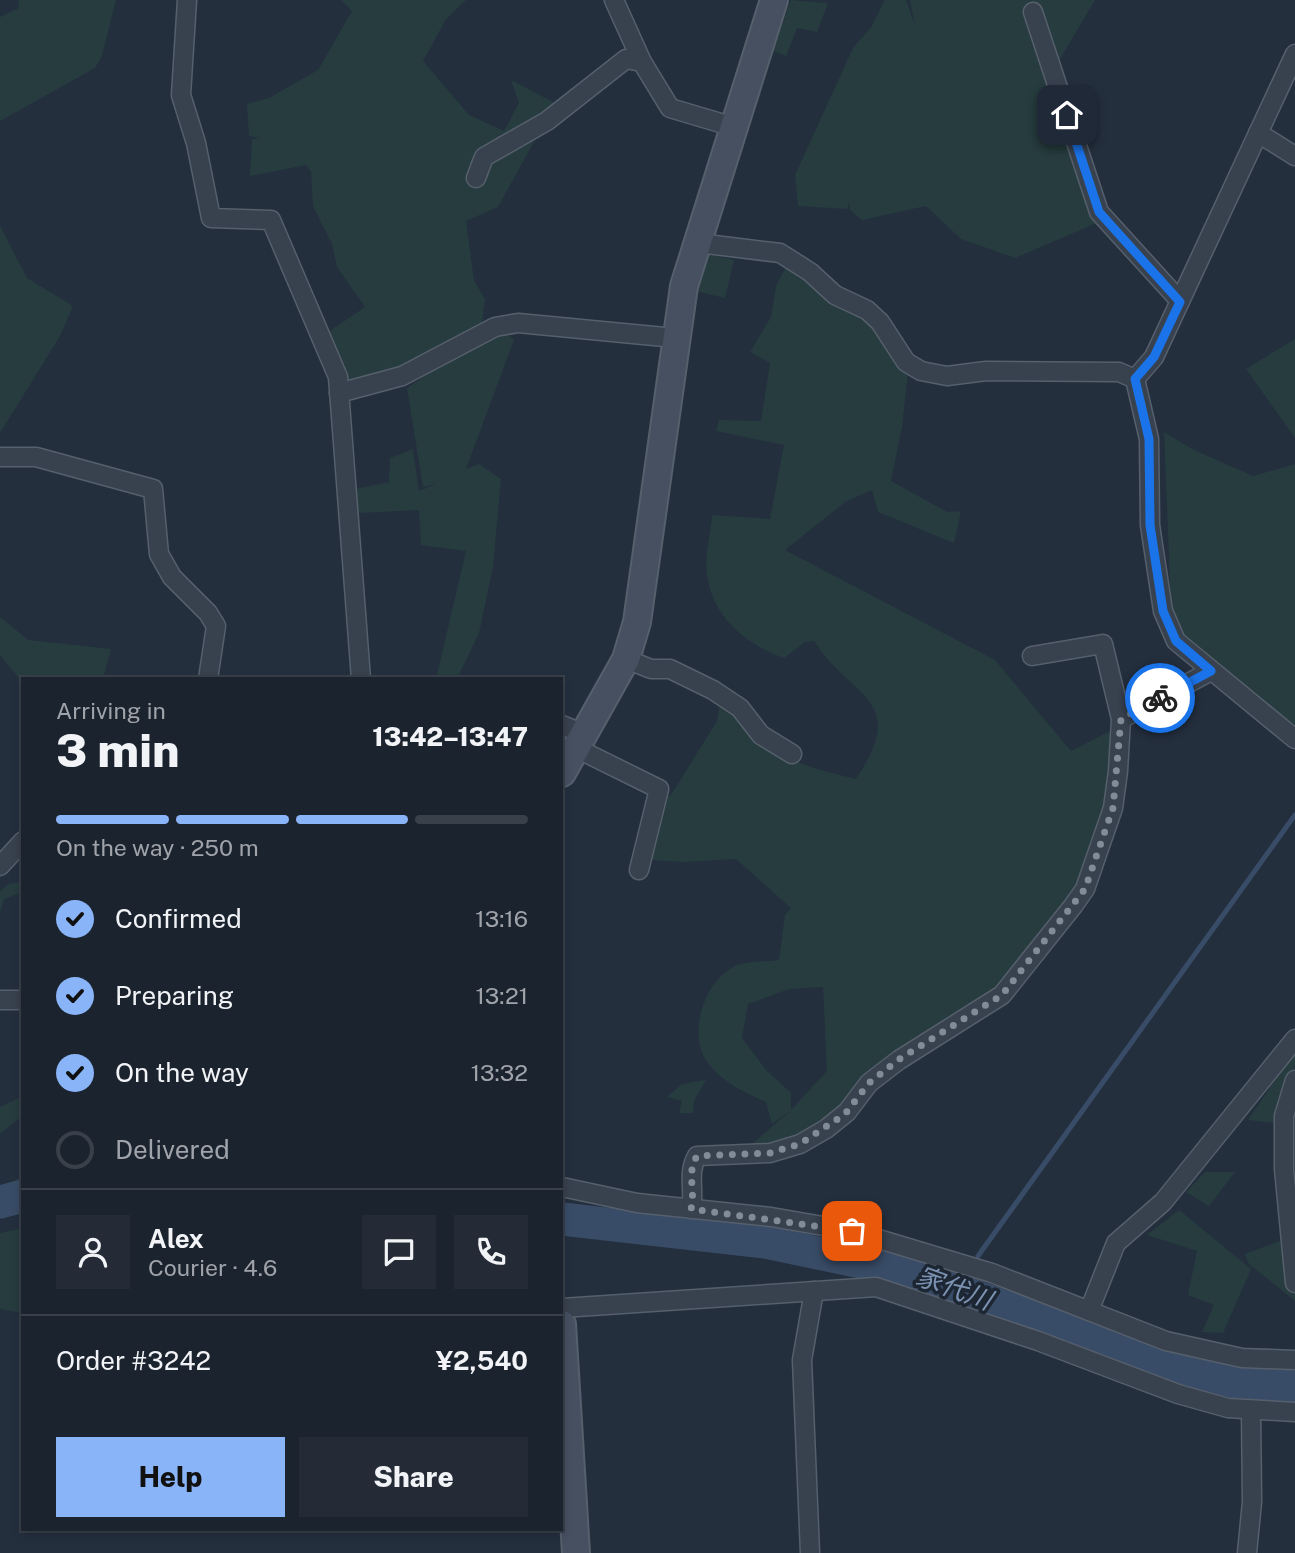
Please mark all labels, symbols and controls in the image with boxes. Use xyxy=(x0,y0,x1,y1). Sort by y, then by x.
pin xyxy=(1037,85,1097,145)
icon: home xyxy=(1048,96,1086,134)
courier xyxy=(1125,663,1195,733)
icon: bike xyxy=(1141,679,1179,717)
text: Arriving in xyxy=(56,697,166,724)
text: 13:42–13:47 xyxy=(372,721,528,752)
text: 3 min xyxy=(56,723,180,777)
text: On the way · 250 m xyxy=(56,834,259,861)
icon: check xyxy=(56,900,94,938)
text: Confirmed xyxy=(115,903,242,934)
text: 13:16 xyxy=(475,905,528,932)
icon: check xyxy=(56,977,94,1015)
text: Preparing xyxy=(115,980,234,1011)
text: 13:21 xyxy=(475,982,528,1009)
icon: check xyxy=(56,1054,94,1092)
text: On the way xyxy=(115,1057,249,1088)
text: 13:32 xyxy=(471,1059,528,1086)
text: Delivered xyxy=(115,1134,230,1165)
pin xyxy=(822,1201,882,1261)
icon: bag xyxy=(833,1212,871,1250)
button: person xyxy=(56,1215,130,1289)
button: chat xyxy=(362,1215,436,1289)
button: phone xyxy=(454,1215,528,1289)
text: Alex xyxy=(148,1223,204,1254)
text: Courier · 4.6 xyxy=(148,1254,277,1281)
water label: 家代川 xyxy=(912,1260,999,1316)
text: Order #3242 xyxy=(56,1345,211,1376)
text: ¥2,540 xyxy=(436,1345,528,1376)
button: Help xyxy=(56,1437,285,1517)
button: Share xyxy=(299,1437,528,1517)

